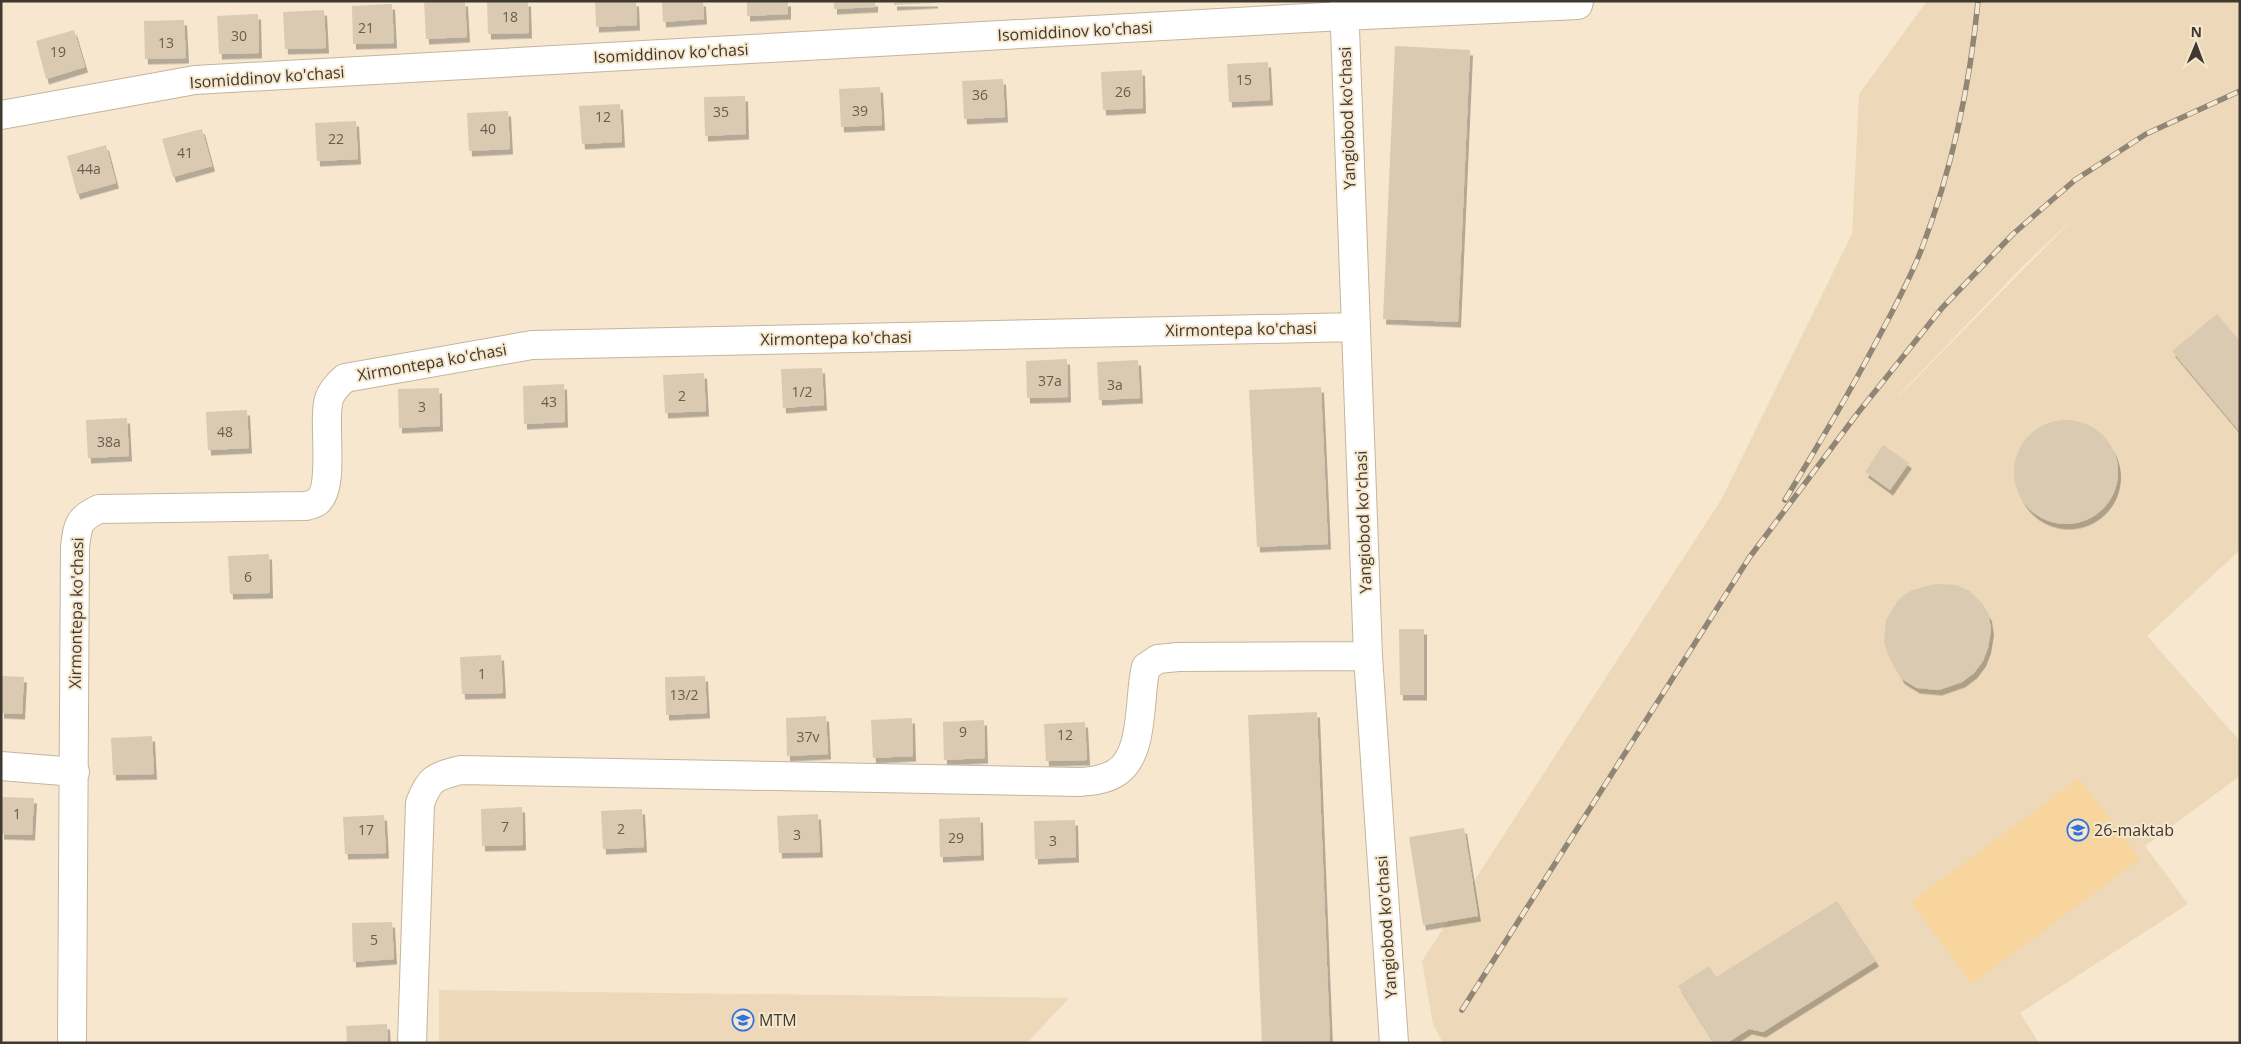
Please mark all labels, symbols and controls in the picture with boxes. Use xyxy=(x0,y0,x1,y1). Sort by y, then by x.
house number: 18 xyxy=(502,7,518,26)
street label: Isomiddinov ko'chasi xyxy=(997,16,1153,46)
house number: 21 xyxy=(358,18,374,37)
north arrow xyxy=(2171,20,2221,70)
text: N xyxy=(2190,22,2202,41)
house number: 30 xyxy=(231,26,247,45)
house number: 13 xyxy=(158,33,174,52)
street label: Isomiddinov ko'chasi xyxy=(593,38,749,68)
house number: 19 xyxy=(50,42,66,61)
street label: Yangiobod ko'chasi xyxy=(1334,46,1360,190)
street label: Isomiddinov ko'chasi xyxy=(189,61,345,93)
house number: 15 xyxy=(1236,70,1252,89)
house number: 26 xyxy=(1115,82,1131,101)
house number: 36 xyxy=(972,85,988,104)
house number: 39 xyxy=(852,101,868,120)
house number: 35 xyxy=(713,102,729,121)
house number: 12 xyxy=(595,107,611,126)
house number: 40 xyxy=(480,119,496,138)
house number: 22 xyxy=(328,129,344,148)
house number: 41 xyxy=(177,143,193,162)
house number: 44a xyxy=(77,159,101,178)
street label: Xirmontepa ko'chasi xyxy=(1165,317,1317,341)
street label: Xirmontepa ko'chasi xyxy=(760,326,912,350)
street label: Xirmontepa ko'chasi xyxy=(356,338,508,386)
house number: 37a xyxy=(1038,371,1062,390)
house number: 3a xyxy=(1107,375,1123,394)
house number: 1/2 xyxy=(791,382,813,401)
house number: 2 xyxy=(678,386,686,405)
house number: 43 xyxy=(541,392,557,411)
house number: 3 xyxy=(418,397,426,416)
house number: 48 xyxy=(217,422,233,441)
house number: 38a xyxy=(97,432,121,451)
street label: Yangiobod ko'chasi xyxy=(1350,450,1376,594)
street label: Xirmontepa ko'chasi xyxy=(64,537,88,689)
house number: 6 xyxy=(244,567,252,586)
house number: 1 xyxy=(478,664,486,683)
house number: 13/2 xyxy=(669,685,699,704)
house number: 9 xyxy=(959,722,967,741)
house number: 12 xyxy=(1057,725,1073,744)
house number: 37v xyxy=(796,727,820,746)
house number: 1 xyxy=(13,804,21,823)
house number: 7 xyxy=(501,817,509,836)
school or university icon: 26-maktab xyxy=(2066,818,2090,842)
house number: 2 xyxy=(617,819,625,838)
place label: 26-maktab xyxy=(2094,819,2174,841)
house number: 17 xyxy=(358,820,374,839)
house number: 3 xyxy=(793,825,801,844)
house number: 29 xyxy=(948,828,964,847)
house number: 3 xyxy=(1049,831,1057,850)
street label: Yangiobod ko'chasi xyxy=(1370,855,1402,999)
house number: 5 xyxy=(370,930,378,949)
school or university icon: MTM xyxy=(731,1008,755,1032)
place label: MTM xyxy=(759,1009,797,1031)

